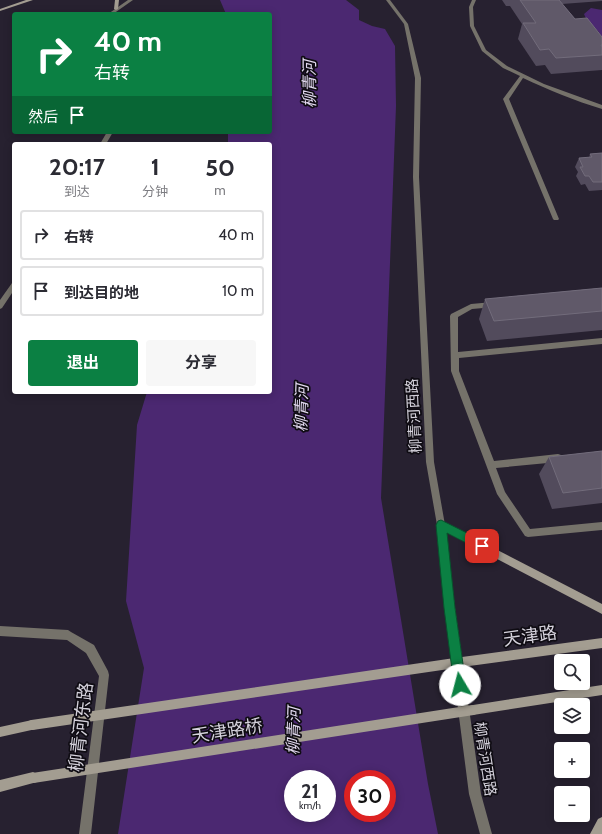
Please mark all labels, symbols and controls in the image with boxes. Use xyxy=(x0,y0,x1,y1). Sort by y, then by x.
text: 40 m xyxy=(94,24,162,58)
icon: right xyxy=(28,28,80,80)
water label: 柳青河 xyxy=(300,57,319,108)
text: 右转 xyxy=(94,62,130,84)
icon: arrive xyxy=(66,104,88,126)
text: 然后 xyxy=(28,108,58,126)
text: 20:17 xyxy=(49,152,105,181)
text: 1 xyxy=(151,152,160,181)
text: 50 xyxy=(205,153,235,182)
text: m xyxy=(214,182,226,198)
text: 到达 xyxy=(64,183,90,199)
text: 分钟 xyxy=(142,183,168,199)
icon: right xyxy=(30,224,52,246)
text: 40 m xyxy=(218,226,254,244)
text: 右转 xyxy=(64,228,94,246)
icon: arrive xyxy=(30,280,52,302)
text: 10 m xyxy=(222,282,254,300)
text: 到达目的地 xyxy=(64,284,139,302)
button: 退出 xyxy=(28,340,138,386)
button: 分享 xyxy=(146,340,256,386)
street label: 柳青河西路 xyxy=(403,378,425,454)
water label: 柳青河 xyxy=(291,381,312,432)
pin xyxy=(465,529,499,563)
icon: arrive xyxy=(471,535,493,557)
street label: 天津路 xyxy=(502,621,558,651)
map controls xyxy=(554,654,590,822)
button: search xyxy=(554,654,590,690)
position arrow xyxy=(439,664,481,706)
street label: 柳青河东路 xyxy=(65,681,97,773)
button: layers xyxy=(554,698,590,734)
water label: 柳青河 xyxy=(283,704,304,755)
street label: 天津路桥 xyxy=(190,715,264,747)
street label: 柳青河西路 xyxy=(470,721,500,797)
button: + xyxy=(554,742,590,778)
speed limit sign: 30 xyxy=(344,770,396,822)
text: 21 xyxy=(301,779,319,803)
button: − xyxy=(554,786,590,822)
text: km/h xyxy=(299,799,321,812)

